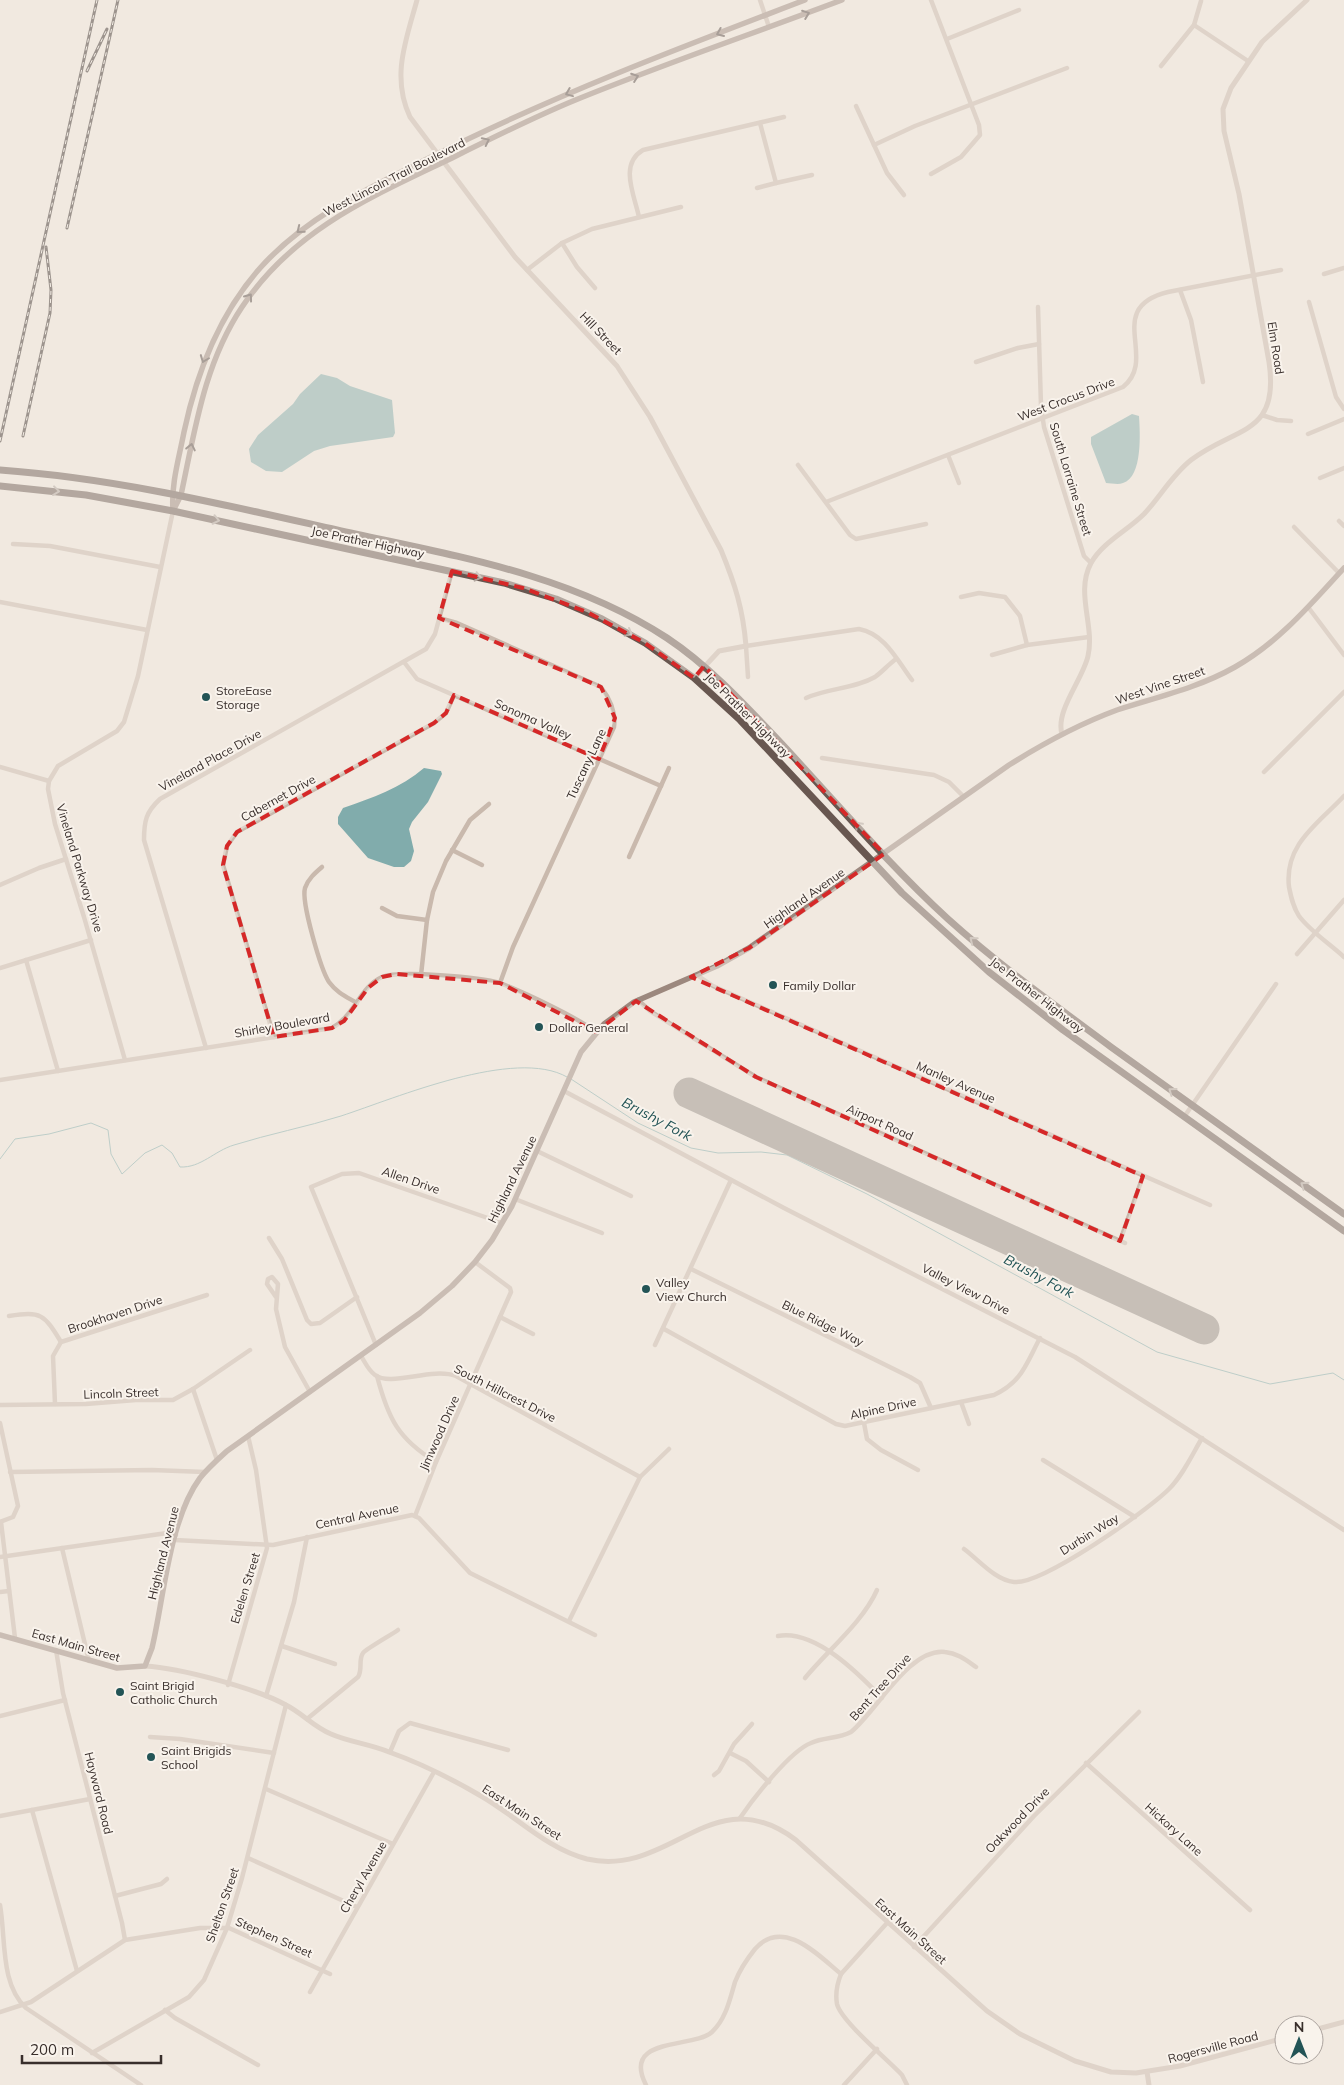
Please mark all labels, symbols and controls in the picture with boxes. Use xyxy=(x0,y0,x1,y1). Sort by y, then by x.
one-way arrow xyxy=(801,10,810,20)
one-way arrow xyxy=(716,27,725,38)
one-way arrow xyxy=(630,73,639,83)
one-way arrow xyxy=(565,86,574,97)
street label: West Lincoln Trail Boulevard xyxy=(320,135,468,219)
one-way arrow xyxy=(481,137,490,147)
one-way arrow xyxy=(297,225,306,234)
one-way arrow xyxy=(243,293,252,303)
street label: Hill Street xyxy=(577,308,625,358)
street label: Elm Road xyxy=(1264,321,1288,375)
one-way arrow xyxy=(200,354,211,363)
street label: West Crocus Drive xyxy=(1015,374,1117,424)
street label: South Lorraine Street xyxy=(1047,421,1095,537)
one-way arrow xyxy=(186,443,196,452)
one-way arrow xyxy=(53,485,61,496)
one-way arrow xyxy=(212,514,221,525)
street label: Joe Prather Highway xyxy=(310,523,426,561)
one-way arrow xyxy=(473,571,482,582)
one-way arrow xyxy=(624,627,633,637)
street label: West Vine Street xyxy=(1113,663,1207,707)
street label: Joe Prather Highway xyxy=(702,669,794,761)
place label: StoreEase Storage xyxy=(216,683,272,712)
marker: StoreEase Storage xyxy=(200,691,212,703)
street label: Sonoma Valley xyxy=(492,695,574,743)
street label: Vineland Place Drive xyxy=(156,726,264,794)
street label: Tuscany Lane xyxy=(563,726,609,802)
street label: Cabernet Drive xyxy=(238,771,318,825)
street label: Vineland Parkway Drive xyxy=(53,802,107,934)
one-way arrow xyxy=(855,822,864,831)
street label: Highland Avenue xyxy=(761,864,847,932)
one-way arrow xyxy=(970,937,979,945)
street label: Joe Prather Highway xyxy=(987,954,1087,1037)
place label: Family Dollar xyxy=(783,978,856,993)
marker: Family Dollar xyxy=(767,979,779,991)
street label: Shirley Boulevard xyxy=(233,1009,331,1041)
place label: Dollar General xyxy=(549,1020,628,1035)
marker: Dollar General xyxy=(533,1021,545,1033)
street label: Manley Avenue xyxy=(914,1058,998,1106)
one-way arrow xyxy=(1168,1088,1178,1097)
water label: Brushy Fork xyxy=(619,1093,696,1145)
street label: Airport Road xyxy=(844,1101,916,1143)
street label: Highland Avenue xyxy=(484,1133,540,1225)
street label: Allen Drive xyxy=(380,1163,442,1197)
one-way arrow xyxy=(1300,1182,1310,1191)
water label: Brushy Fork xyxy=(1001,1250,1078,1302)
street label: Valley View Drive xyxy=(919,1260,1013,1318)
place label: Valley View Church xyxy=(656,1275,727,1304)
marker: Valley View Church xyxy=(640,1283,652,1295)
street label: Brookhaven Drive xyxy=(66,1292,164,1336)
street label: Blue Ridge Way xyxy=(780,1297,867,1350)
street label: South Hillcrest Drive xyxy=(452,1361,558,1425)
street label: Lincoln Street xyxy=(83,1384,159,1402)
street label: Jimwood Drive xyxy=(416,1393,462,1473)
street label: Alpine Drive xyxy=(848,1394,918,1422)
street label: Central Avenue xyxy=(314,1500,400,1532)
street label: Highland Avenue xyxy=(144,1505,182,1601)
street label: Durbin Way xyxy=(1057,1510,1122,1558)
street label: Edelen Street xyxy=(227,1551,263,1625)
street label: East Main Street xyxy=(30,1625,122,1665)
street label: Bent Tree Drive xyxy=(846,1650,914,1724)
place label: Saint Brigid Catholic Church xyxy=(130,1678,218,1707)
marker: Saint Brigid Catholic Church xyxy=(114,1686,126,1698)
place label: Saint Brigids School xyxy=(161,1743,232,1772)
street label: Hayward Road xyxy=(82,1750,116,1836)
marker: Saint Brigids School xyxy=(145,1751,157,1763)
street label: East Main Street xyxy=(480,1781,564,1843)
street label: Oakwood Drive xyxy=(982,1784,1052,1856)
street label: Hickory Lane xyxy=(1142,1799,1206,1859)
street label: Cheryl Avenue xyxy=(336,1838,390,1916)
street label: Shelton Street xyxy=(202,1866,242,1944)
street label: East Main Street xyxy=(872,1895,950,1967)
street label: Stephen Street xyxy=(233,1913,315,1961)
north arrow xyxy=(1274,2015,1324,2065)
text: N xyxy=(1294,2018,1304,2036)
street label: Rogersville Road xyxy=(1166,2028,1260,2066)
scale bar xyxy=(22,2032,161,2064)
text: 200 m xyxy=(30,2040,74,2059)

